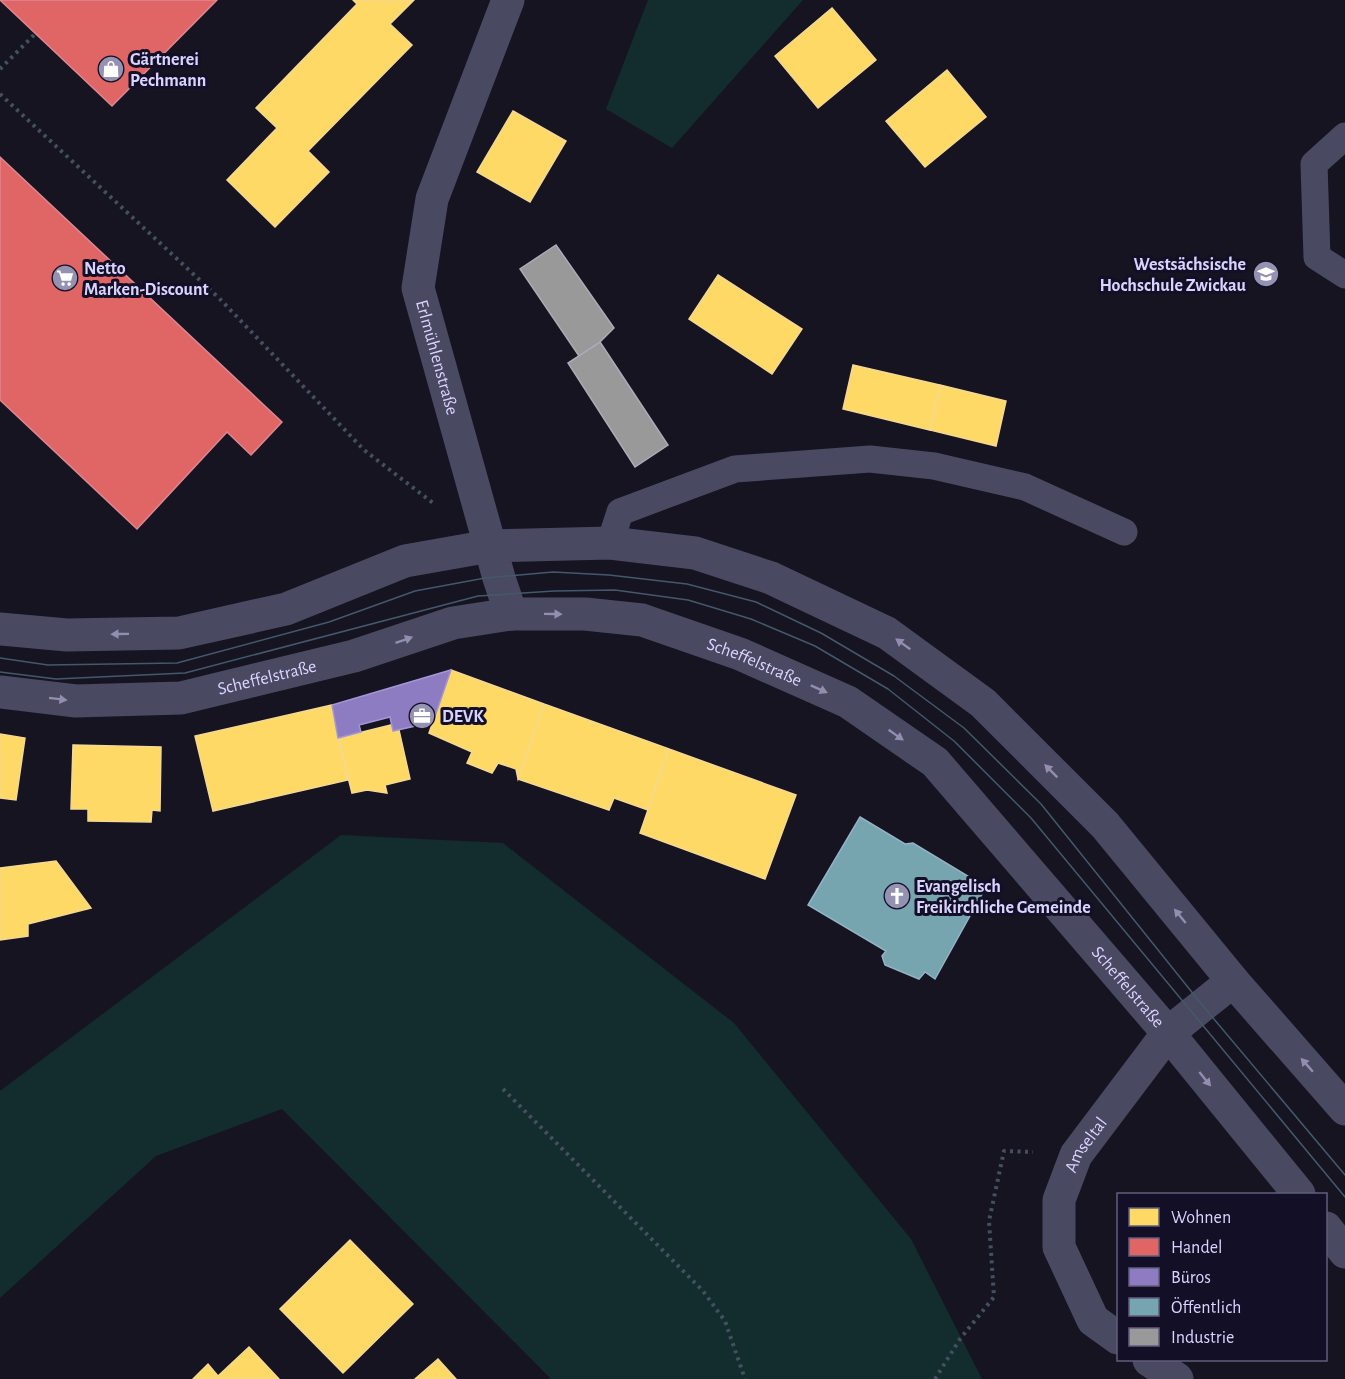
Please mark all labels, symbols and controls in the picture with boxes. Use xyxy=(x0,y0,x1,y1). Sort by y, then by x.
place label: Gärtnerei Pechmann xyxy=(130,51,206,90)
shop icon: Gärtnerei Pechmann xyxy=(96,54,126,84)
place label: Westsächsische Hochschule Zwickau xyxy=(1099,256,1247,295)
school or university icon: Westsächsische Hochschule Zwickau xyxy=(1251,259,1281,289)
place label: Netto Marken-Discount xyxy=(84,260,209,299)
supermarket icon: Netto Marken-Discount xyxy=(50,263,80,293)
street label: Erlmühlenstraße xyxy=(412,298,461,417)
one-way arrow xyxy=(543,609,562,619)
one-way arrow xyxy=(111,629,130,639)
one-way arrow xyxy=(395,635,413,644)
street label: Scheffelstraße xyxy=(705,635,804,690)
one-way arrow xyxy=(896,639,911,651)
street label: Scheffelstraße xyxy=(216,657,318,699)
one-way arrow xyxy=(810,684,828,694)
one-way arrow xyxy=(49,694,68,704)
office icon: DEVK xyxy=(407,701,437,731)
place label: DEVK xyxy=(442,708,484,726)
one-way arrow xyxy=(888,729,904,741)
one-way arrow xyxy=(1044,764,1058,778)
place label: Evangelisch Freikirchliche Gemeinde xyxy=(916,878,1091,917)
church icon: Evangelisch Freikirchliche Gemeinde xyxy=(882,881,912,911)
one-way arrow xyxy=(1174,909,1187,924)
street label: Scheffelstraße xyxy=(1088,943,1167,1032)
one-way arrow xyxy=(1301,1058,1314,1073)
one-way arrow xyxy=(1199,1071,1212,1087)
street label: Amseltal xyxy=(1062,1114,1111,1175)
legend xyxy=(1117,1193,1327,1361)
text: Wohnen xyxy=(1171,1209,1231,1227)
text: Handel xyxy=(1171,1239,1222,1257)
text: Büros xyxy=(1171,1269,1211,1287)
text: Öffentlich xyxy=(1171,1297,1241,1317)
text: Industrie xyxy=(1171,1329,1234,1347)

